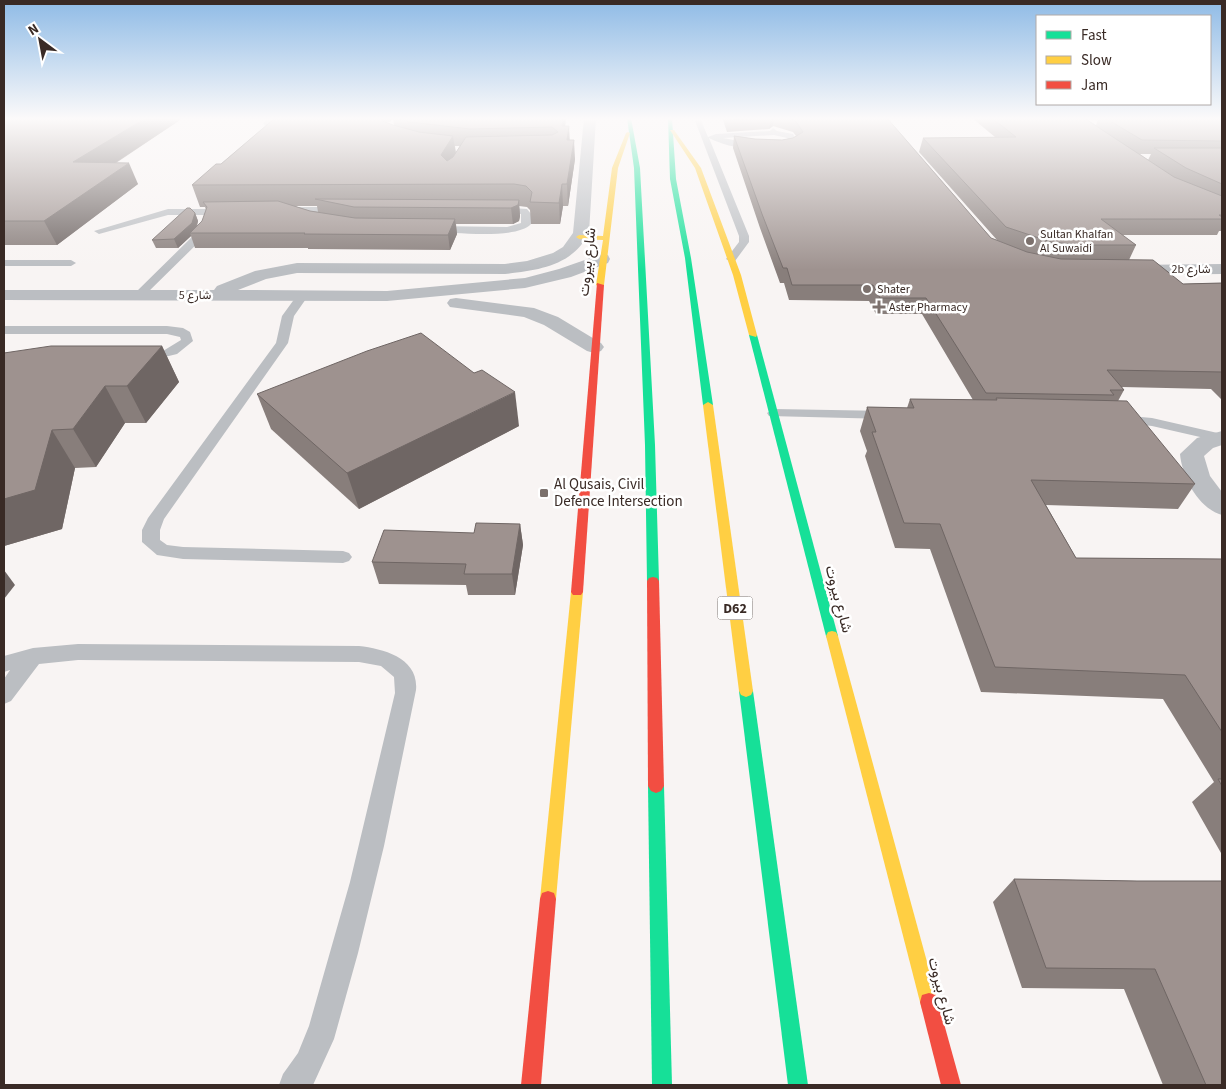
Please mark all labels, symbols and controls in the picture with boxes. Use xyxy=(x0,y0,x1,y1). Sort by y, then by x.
north arrow xyxy=(15,15,65,65)
legend xyxy=(1036,15,1211,105)
text: N xyxy=(24,19,43,41)
text: Fast xyxy=(1081,25,1107,46)
text: Slow xyxy=(1081,50,1112,71)
text: Jam xyxy=(1081,75,1108,96)
place label: Sultan Khalfan Al Suwaidi xyxy=(1040,226,1113,257)
street label: شارع بيروت xyxy=(573,227,602,297)
marker: Sultan Khalfan Al Suwaidi xyxy=(1024,235,1036,247)
street label: 2b شارع xyxy=(1171,261,1211,278)
place label: Shater xyxy=(877,281,911,298)
marker: Shater xyxy=(861,283,873,295)
street label: شارع 5 xyxy=(179,287,211,304)
place label: Aster Pharmacy xyxy=(889,299,968,316)
marker: Aster Pharmacy xyxy=(873,301,885,313)
place label: Al Qusais, Civil Defence Intersection xyxy=(554,474,683,512)
marker: Al Qusais, Civil Defence Intersection xyxy=(538,487,550,499)
street label: شارع بيروت xyxy=(819,563,858,635)
road number: D62 xyxy=(718,596,752,620)
street label: شارع بيروت xyxy=(922,955,961,1027)

